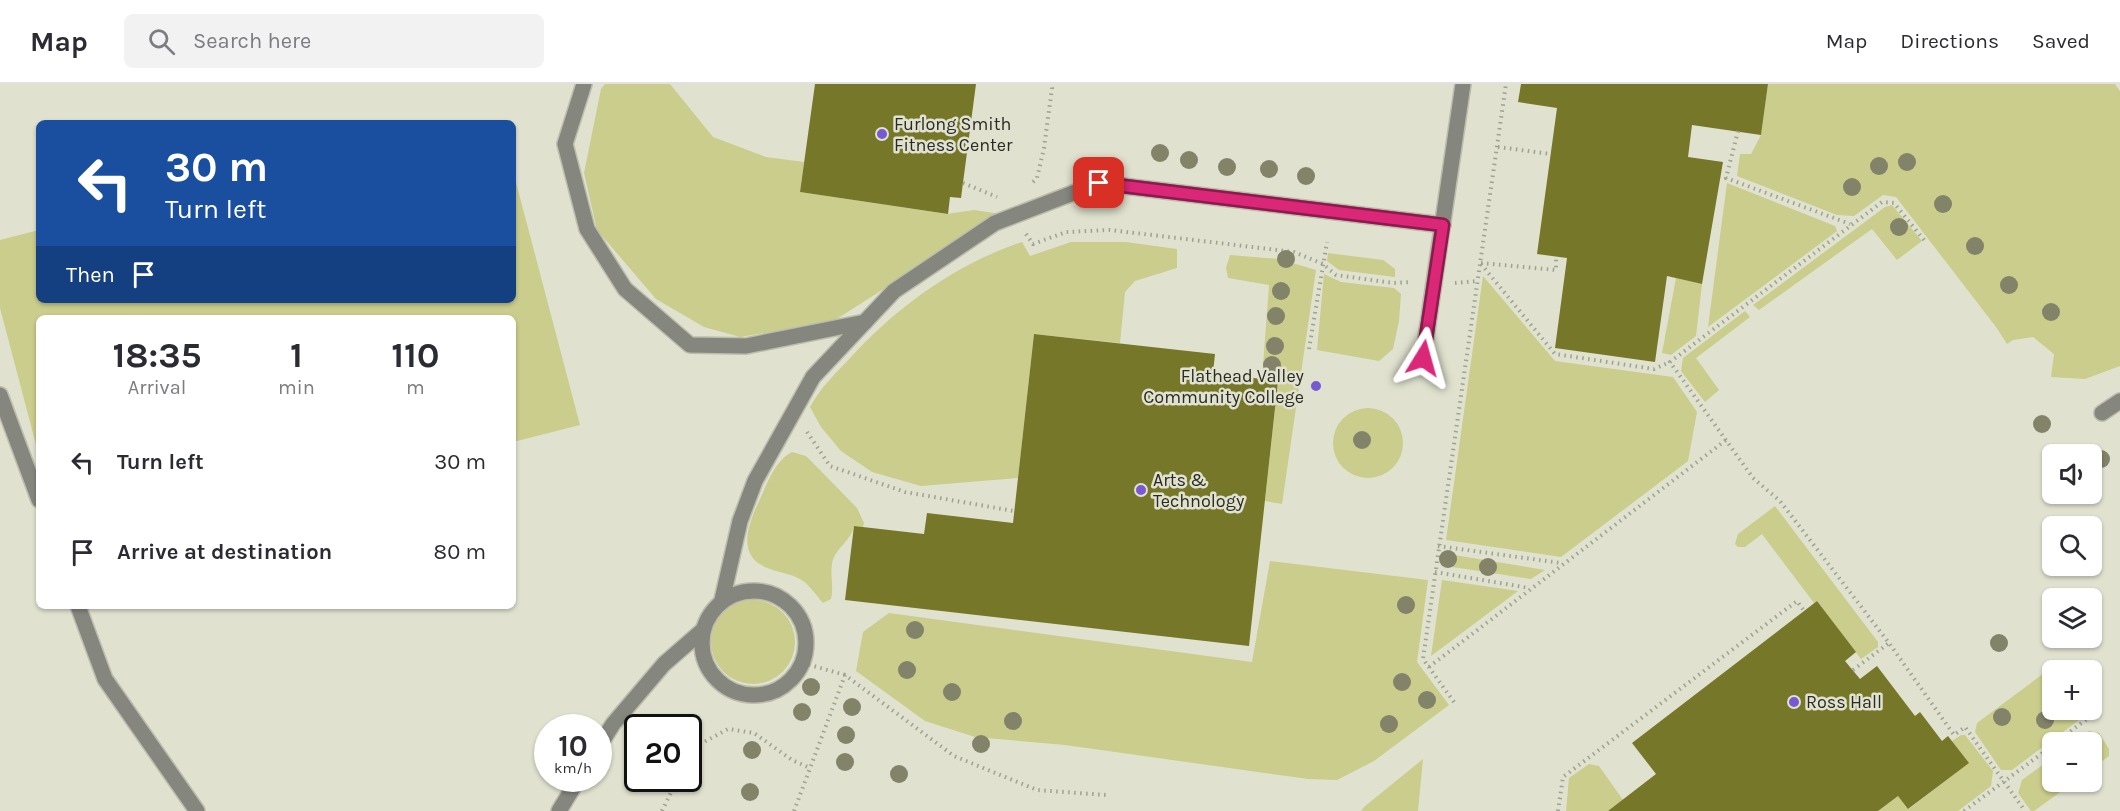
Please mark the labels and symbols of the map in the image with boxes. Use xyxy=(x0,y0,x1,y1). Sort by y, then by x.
place label: Furlong Smith Fitness Center xyxy=(894,113,1013,156)
marker: Furlong Smith Fitness Center xyxy=(875,127,889,141)
pin xyxy=(1073,157,1124,208)
position arrow xyxy=(1391,326,1455,390)
place label: Flathead Valley Community College xyxy=(1143,365,1305,408)
marker: Flathead Valley Community College xyxy=(1309,379,1323,393)
place label: Arts & Technology xyxy=(1153,469,1245,512)
marker: Arts & Technology xyxy=(1134,483,1148,497)
place label: Ross Hall xyxy=(1806,691,1882,713)
marker: Ross Hall xyxy=(1787,695,1801,709)
speed limit sign: 20 xyxy=(624,714,702,792)

